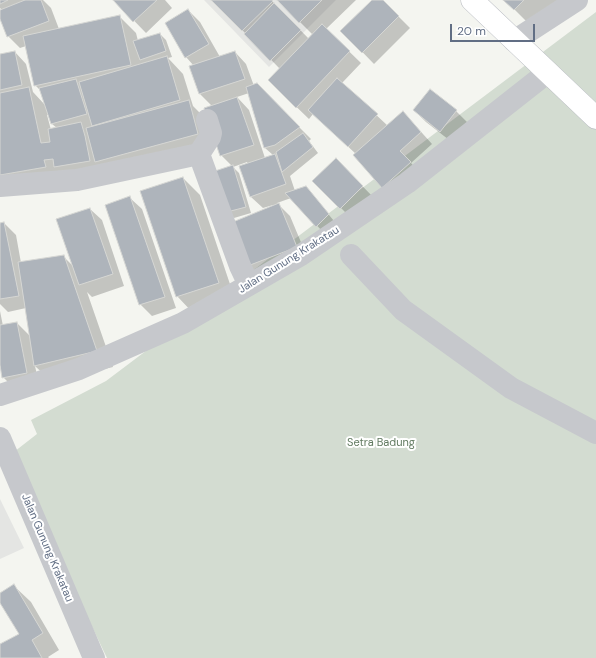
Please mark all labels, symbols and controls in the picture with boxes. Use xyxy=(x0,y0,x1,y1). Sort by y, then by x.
scale bar xyxy=(452,16,537,42)
text: 20 m xyxy=(457,23,486,39)
street label: Jalan Gunung Krakatau xyxy=(236,224,342,296)
park label: Setra Badung xyxy=(347,436,415,450)
street label: Jalan Gunung Krakatau xyxy=(18,492,76,604)

